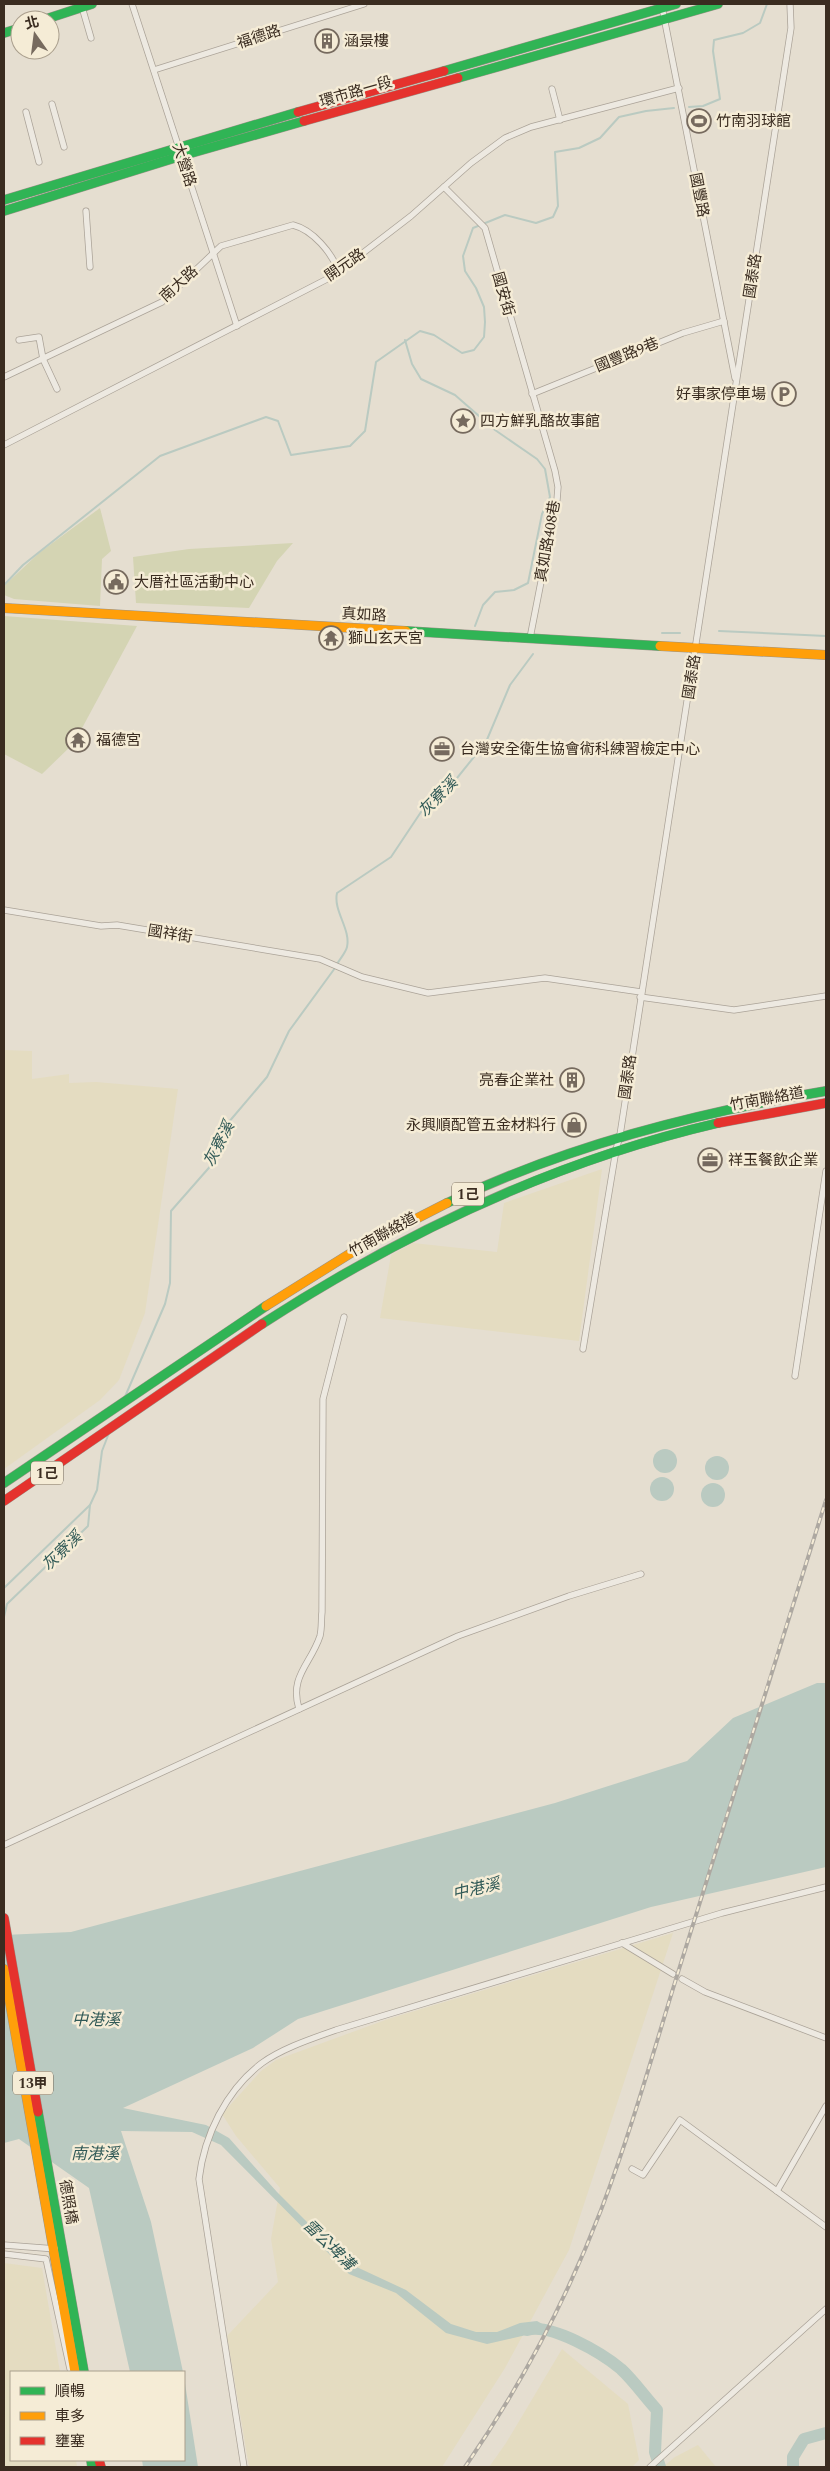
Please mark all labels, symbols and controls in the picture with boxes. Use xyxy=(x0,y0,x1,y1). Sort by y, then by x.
north arrow xyxy=(10,10,60,60)
text: 北 xyxy=(23,11,41,35)
street label: 福德路 xyxy=(234,19,284,55)
building icon: 涵景樓 xyxy=(314,28,340,54)
place label: 涵景樓 xyxy=(344,30,389,53)
street label: 環市路一段 xyxy=(317,71,395,113)
sports icon: 竹南羽球館 xyxy=(686,108,712,134)
place label: 竹南羽球館 xyxy=(716,110,791,133)
street label: 大營路 xyxy=(166,140,202,190)
street label: 國豐路 xyxy=(683,171,715,219)
street label: 開元路 xyxy=(320,243,370,287)
street label: 國泰路 xyxy=(738,252,768,300)
street label: 南大路 xyxy=(155,260,203,308)
street label: 國安街 xyxy=(486,269,520,319)
street label: 國豐路9巷 xyxy=(591,332,663,378)
parking icon: 好事家停車場 xyxy=(771,381,797,407)
place label: 好事家停車場 xyxy=(676,383,766,406)
place icon: 四方鮮乳酪故事館 xyxy=(450,408,476,434)
place label: 四方鮮乳酪故事館 xyxy=(480,410,600,433)
street label: 真如路408巷 xyxy=(530,498,566,584)
public building icon: 大厝社區活動中心 xyxy=(103,569,129,595)
place label: 大厝社區活動中心 xyxy=(134,571,254,594)
street label: 真如路 xyxy=(341,602,387,628)
temple icon: 獅山玄天宮 xyxy=(318,625,344,651)
place label: 獅山玄天宮 xyxy=(348,627,423,650)
street label: 國泰路 xyxy=(677,653,707,701)
temple icon: 福德宮 xyxy=(65,727,91,753)
place label: 福德宮 xyxy=(96,729,141,752)
office icon: 台灣安全衛生協會術科練習檢定中心 xyxy=(429,736,455,762)
place label: 台灣安全衛生協會術科練習檢定中心 xyxy=(460,738,700,761)
water label: 灰寮溪 xyxy=(413,770,465,823)
street label: 國祥街 xyxy=(146,919,194,949)
street label: 國泰路 xyxy=(613,1053,643,1101)
building icon: 亮春企業社 xyxy=(559,1067,585,1093)
place label: 亮春企業社 xyxy=(479,1069,554,1092)
street label: 竹南聯絡道 xyxy=(728,1081,806,1117)
shop icon: 永興順配管五金材料行 xyxy=(561,1112,587,1138)
place label: 永興順配管五金材料行 xyxy=(406,1114,556,1137)
water label: 灰寮溪 xyxy=(197,1115,241,1171)
office icon: 祥玉餐飲企業 xyxy=(697,1147,723,1173)
place label: 祥玉餐飲企業 xyxy=(728,1149,818,1172)
road number: 1己 xyxy=(452,1182,484,1206)
street label: 竹南聯絡道 xyxy=(345,1207,421,1263)
road number: 1己 xyxy=(31,1462,63,1485)
water label: 灰寮溪 xyxy=(36,1524,89,1576)
water label: 中港溪 xyxy=(450,1871,504,1906)
water label: 中港溪 xyxy=(72,2008,122,2032)
road number: 13甲 xyxy=(13,2072,53,2094)
water label: 南港溪 xyxy=(71,2142,121,2166)
street label: 德照橋 xyxy=(53,2178,83,2226)
water label: 雷公埤溝 xyxy=(298,2214,362,2277)
legend xyxy=(10,2371,185,2461)
text: 順暢 xyxy=(55,2380,85,2403)
text: 車多 xyxy=(55,2405,85,2428)
text: 壅塞 xyxy=(55,2430,85,2453)

